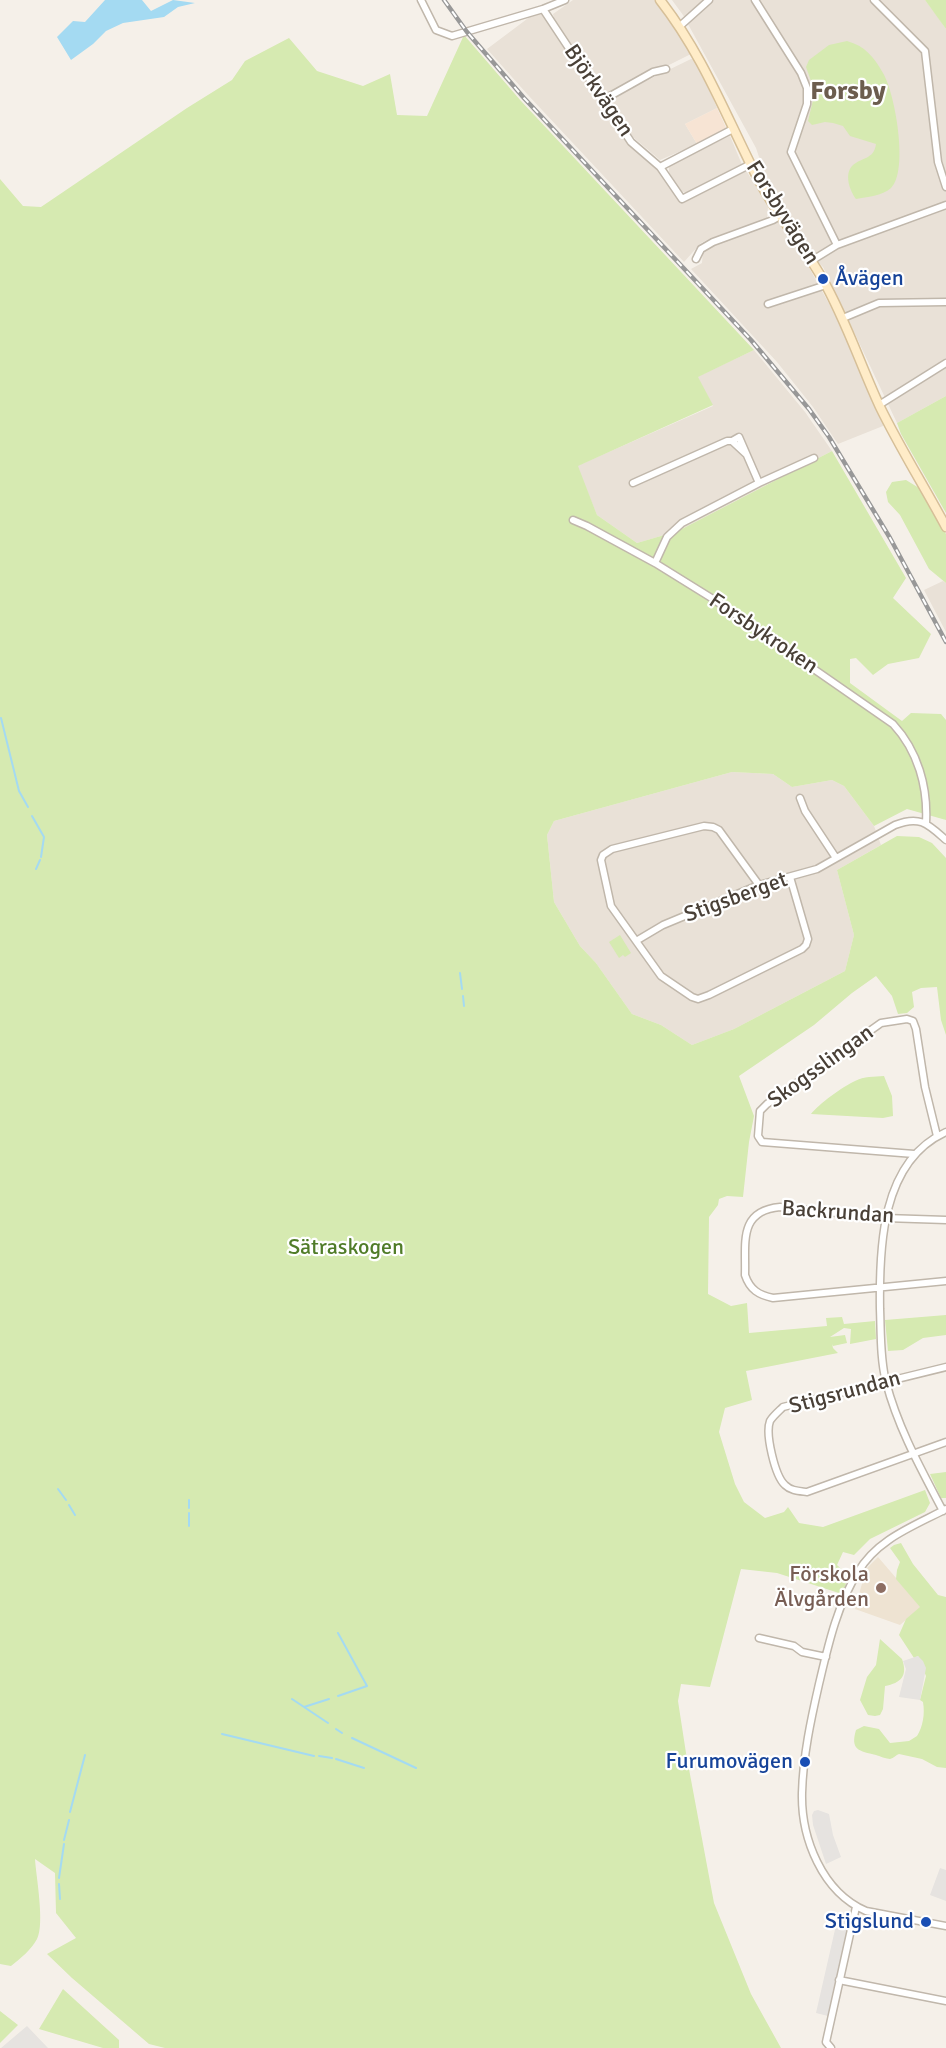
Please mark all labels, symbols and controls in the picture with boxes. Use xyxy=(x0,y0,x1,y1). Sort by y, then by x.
street label: Björkvägen xyxy=(558,40,638,142)
district label: Forsby xyxy=(810,76,886,108)
street label: Forsbyvägen xyxy=(740,156,824,270)
place label: Åvägen xyxy=(835,266,904,292)
marker: Åvägen xyxy=(816,272,830,286)
street label: Forsbykroken xyxy=(704,588,822,680)
street label: Stigsberget xyxy=(681,867,791,929)
street label: Skogsslingan xyxy=(763,1020,879,1114)
street label: Backrundan xyxy=(781,1196,895,1230)
park label: Sätraskogen xyxy=(288,1235,404,1261)
street label: Stigsrundan xyxy=(786,1365,904,1421)
place label: Förskola Älvgården xyxy=(774,1562,869,1614)
marker: Förskola Älvgården xyxy=(874,1581,888,1595)
place label: Furumovägen xyxy=(666,1749,793,1775)
marker: Furumovägen xyxy=(798,1755,812,1769)
place label: Stigslund xyxy=(825,1909,914,1935)
marker: Stigslund xyxy=(919,1915,933,1929)

